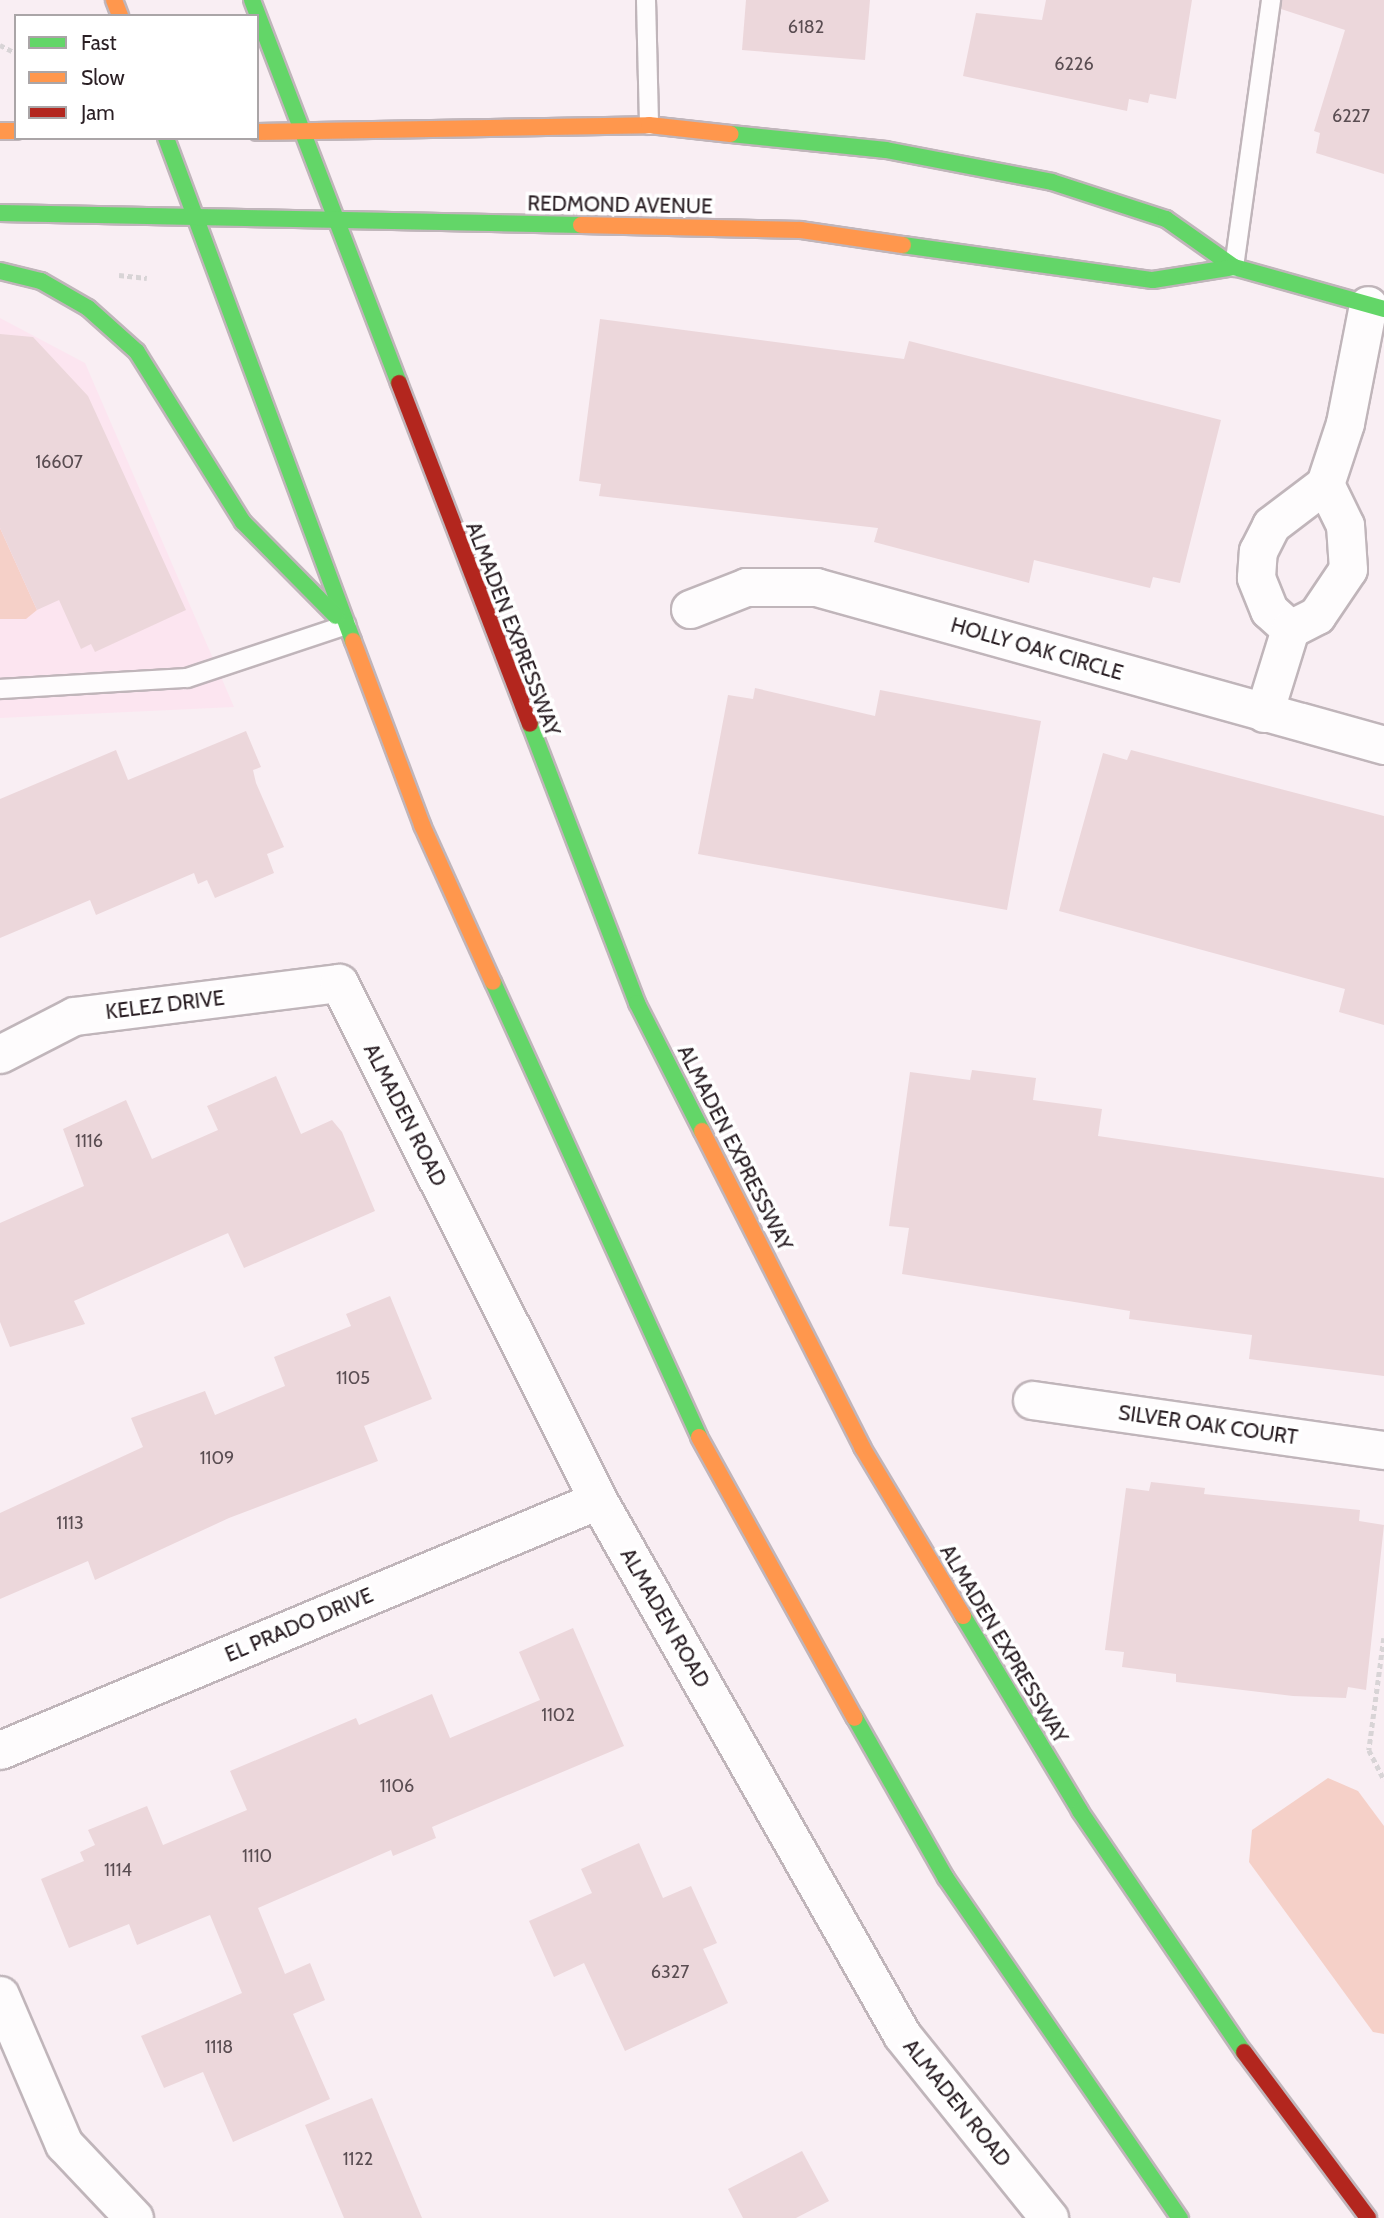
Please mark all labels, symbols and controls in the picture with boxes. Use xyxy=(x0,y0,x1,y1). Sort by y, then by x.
legend xyxy=(14,14,259,140)
house number: 6182 xyxy=(788,16,824,38)
text: Fast xyxy=(81,30,117,55)
house number: 6226 xyxy=(1054,53,1094,75)
text: Slow xyxy=(81,65,125,90)
text: Jam xyxy=(81,100,115,125)
house number: 6227 xyxy=(1332,105,1370,127)
street label: REDMOND AVENUE xyxy=(527,191,713,219)
house number: 16607 xyxy=(35,451,83,473)
street label: ALMADEN EXPRESSWAY xyxy=(460,518,566,740)
street label: HOLLY OAK CIRCLE xyxy=(948,612,1126,686)
street label: KELEZ DRIVE xyxy=(104,985,226,1025)
street label: ALMADEN ROAD xyxy=(358,1039,452,1191)
street label: ALMADEN EXPRESSWAY xyxy=(672,1041,798,1255)
house number: 1116 xyxy=(75,1130,103,1152)
house number: 1105 xyxy=(336,1367,370,1389)
street label: SILVER OAK COURT xyxy=(1117,1400,1299,1450)
house number: 1109 xyxy=(200,1447,234,1469)
house number: 1113 xyxy=(56,1512,84,1534)
street label: ALMADEN EXPRESSWAY xyxy=(935,1540,1073,1748)
street label: ALMADEN ROAD xyxy=(615,1544,715,1692)
street label: EL PRADO DRIVE xyxy=(221,1582,377,1668)
house number: 1102 xyxy=(541,1704,575,1726)
house number: 1106 xyxy=(380,1775,414,1797)
house number: 1110 xyxy=(242,1845,272,1867)
house number: 1114 xyxy=(104,1859,132,1881)
house number: 6327 xyxy=(651,1961,689,1983)
street label: ALMADEN ROAD xyxy=(898,2034,1016,2172)
house number: 1118 xyxy=(205,2036,233,2058)
house number: 1122 xyxy=(343,2148,373,2170)

